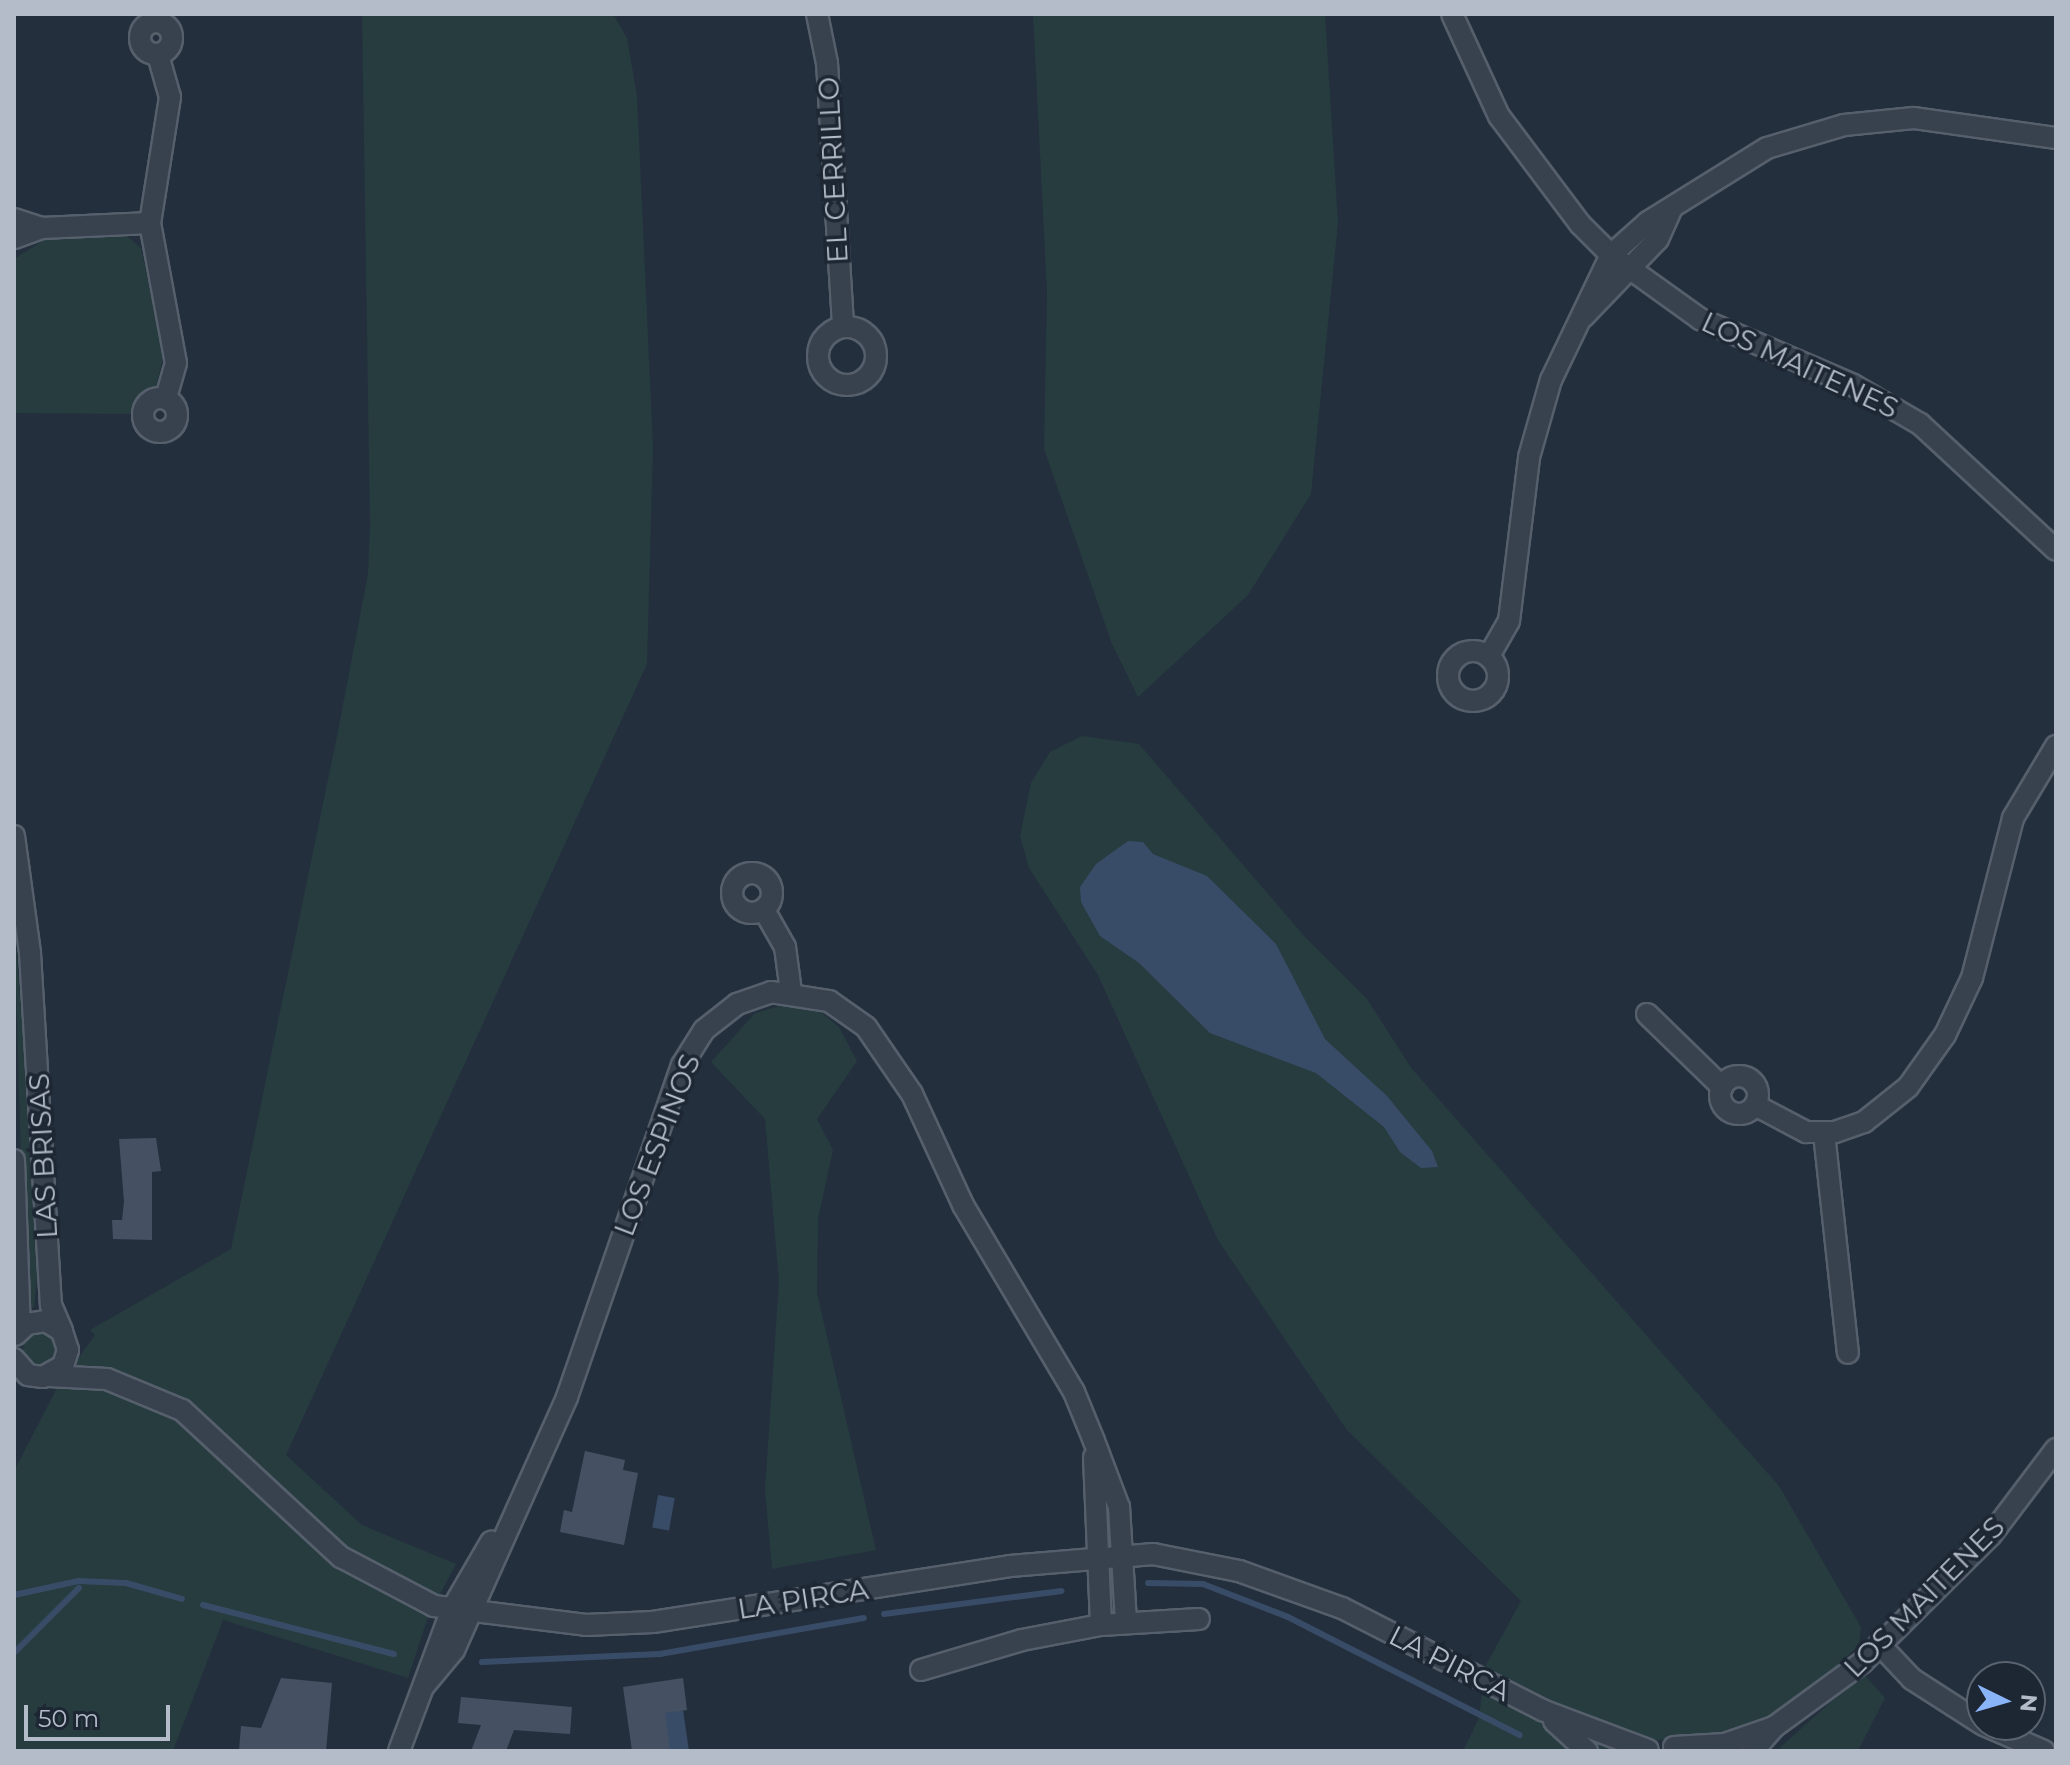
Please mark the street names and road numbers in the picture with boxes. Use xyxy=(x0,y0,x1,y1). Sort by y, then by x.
street label: EL CERRILLO xyxy=(811,76,855,264)
street label: LOS MAITENES xyxy=(1696,305,1904,425)
street label: LOS ESPINOS xyxy=(607,1049,707,1241)
street label: LAS BRISAS xyxy=(22,1073,64,1239)
street label: LOS MAITENES xyxy=(1837,1510,2011,1684)
street label: LA PIRCA xyxy=(735,1572,871,1626)
street label: LA PIRCA xyxy=(1384,1618,1516,1708)

